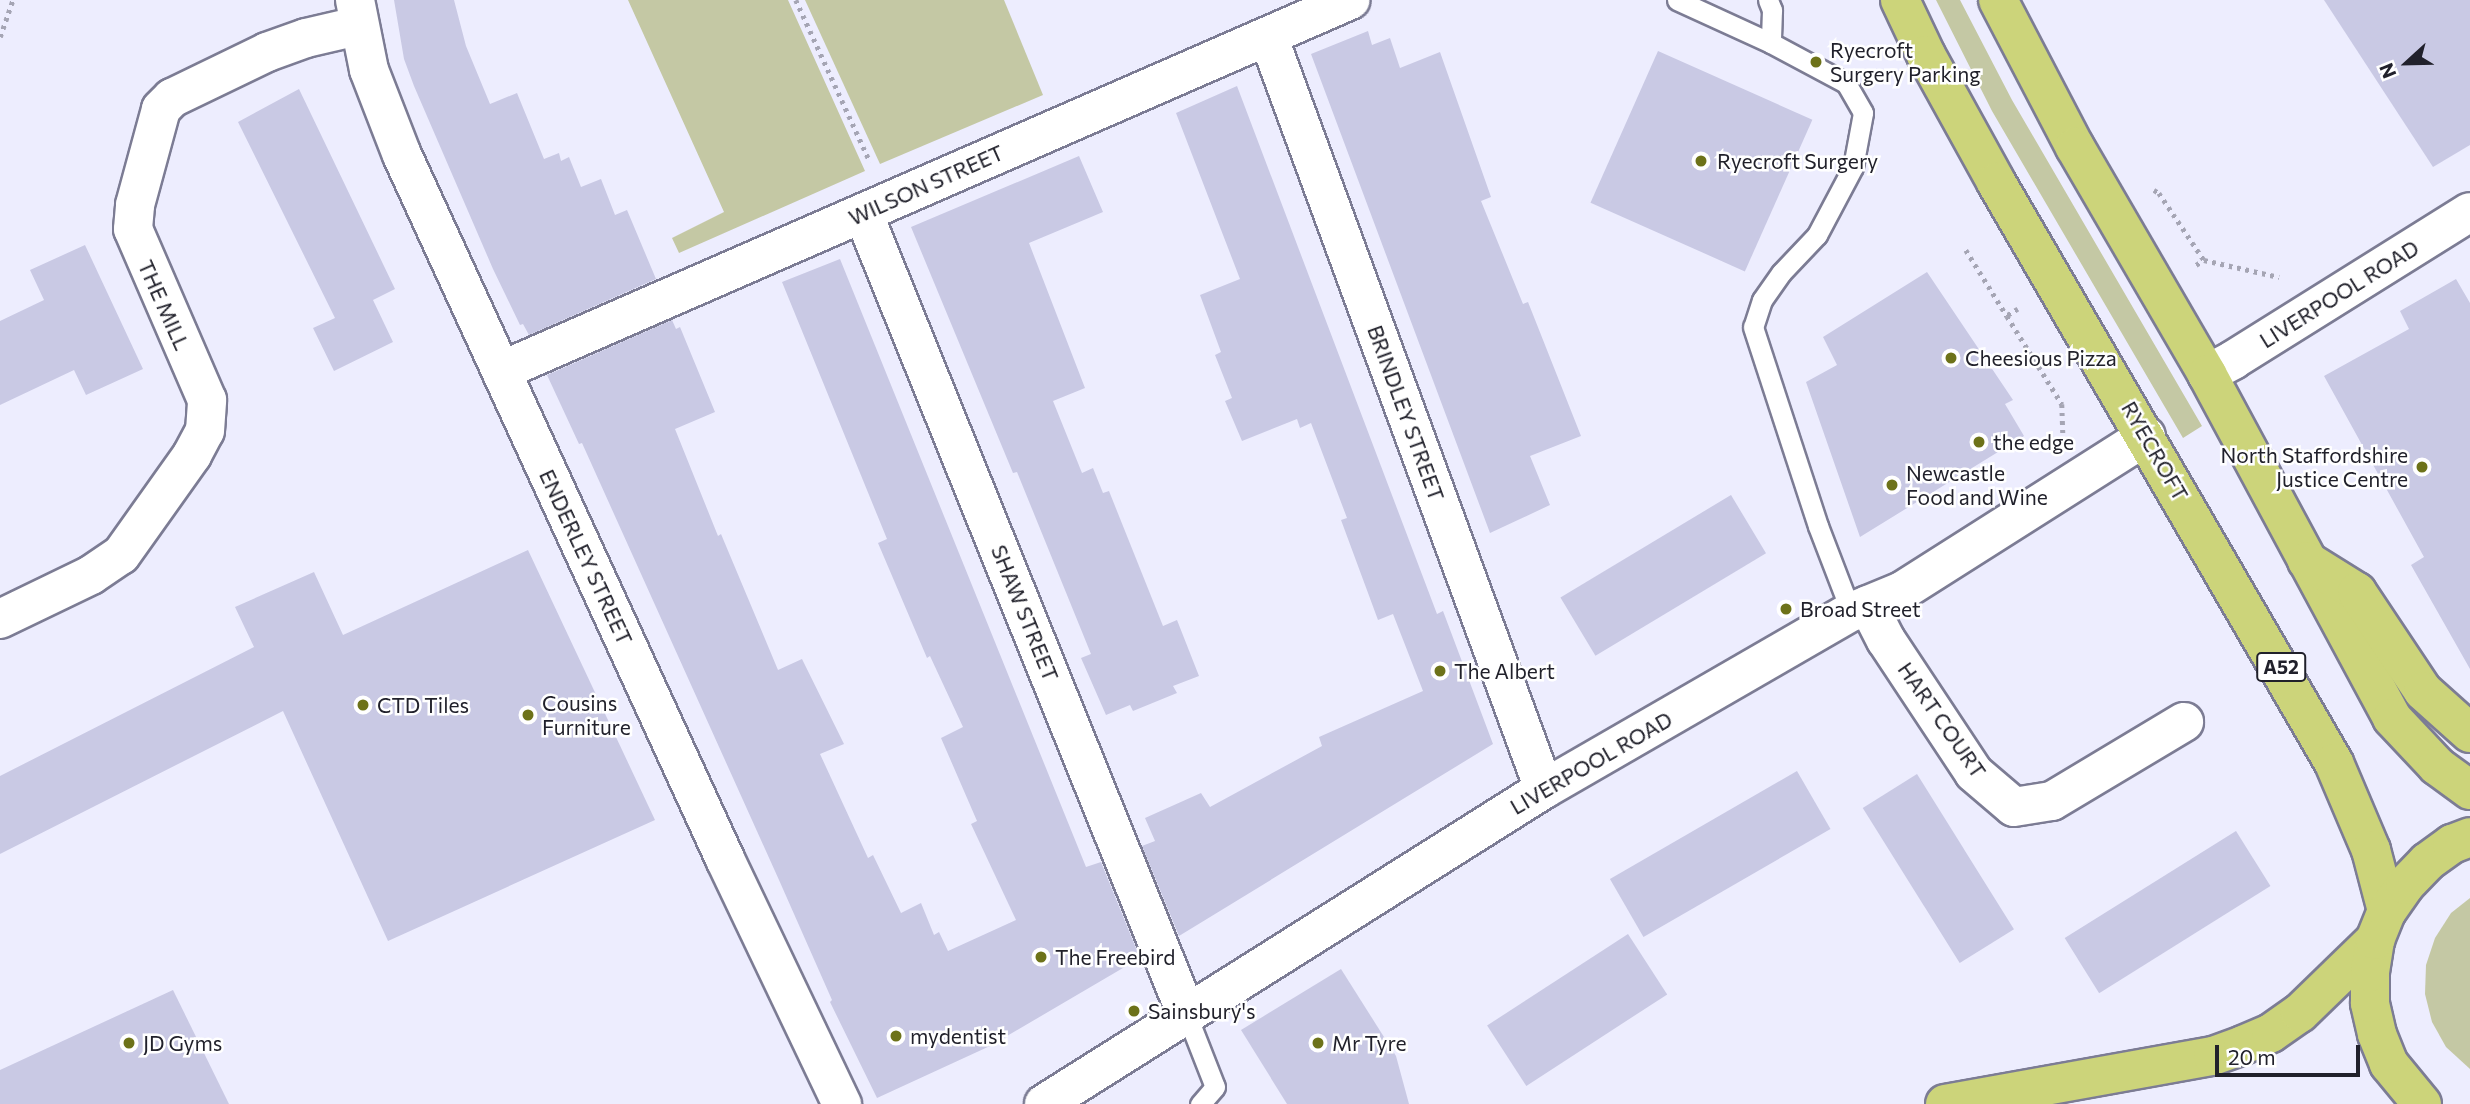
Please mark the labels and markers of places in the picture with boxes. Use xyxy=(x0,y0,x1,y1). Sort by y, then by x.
place label: Ryecroft Surgery Parking xyxy=(1830,37,1981,87)
marker: Ryecroft Surgery Parking xyxy=(1808,54,1824,70)
place label: Ryecroft Surgery xyxy=(1717,148,1878,174)
marker: Ryecroft Surgery xyxy=(1691,151,1711,171)
place label: Cheesious Pizza xyxy=(1965,345,2117,371)
marker: Cheesious Pizza xyxy=(1943,350,1959,366)
place label: the edge xyxy=(1993,429,2074,455)
marker: the edge xyxy=(1971,434,1987,450)
place label: North Staffordshire Justice Centre xyxy=(2220,442,2408,492)
marker: North Staffordshire Justice Centre xyxy=(2414,459,2430,475)
place label: Newcastle Food and Wine xyxy=(1906,460,2048,510)
marker: Newcastle Food and Wine xyxy=(1884,477,1900,493)
place label: Broad Street xyxy=(1800,596,1921,622)
marker: Broad Street xyxy=(1778,601,1794,617)
place label: The Albert xyxy=(1454,658,1555,684)
marker: The Albert xyxy=(1432,663,1448,679)
place label: Cousins Furniture xyxy=(542,690,631,740)
place label: CTD Tiles xyxy=(377,692,469,718)
marker: CTD Tiles xyxy=(355,697,371,713)
marker: Cousins Furniture xyxy=(520,707,536,723)
place label: The Freebird xyxy=(1055,944,1175,970)
marker: The Freebird xyxy=(1033,949,1049,965)
place label: Sainsbury's xyxy=(1148,998,1255,1024)
marker: Sainsbury's xyxy=(1126,1003,1142,1019)
place label: mydentist xyxy=(910,1023,1006,1049)
marker: mydentist xyxy=(888,1028,904,1044)
place label: JD Gyms xyxy=(143,1030,222,1056)
place label: Mr Tyre xyxy=(1332,1030,1407,1056)
marker: JD Gyms xyxy=(121,1035,137,1051)
marker: Mr Tyre xyxy=(1310,1035,1326,1051)

